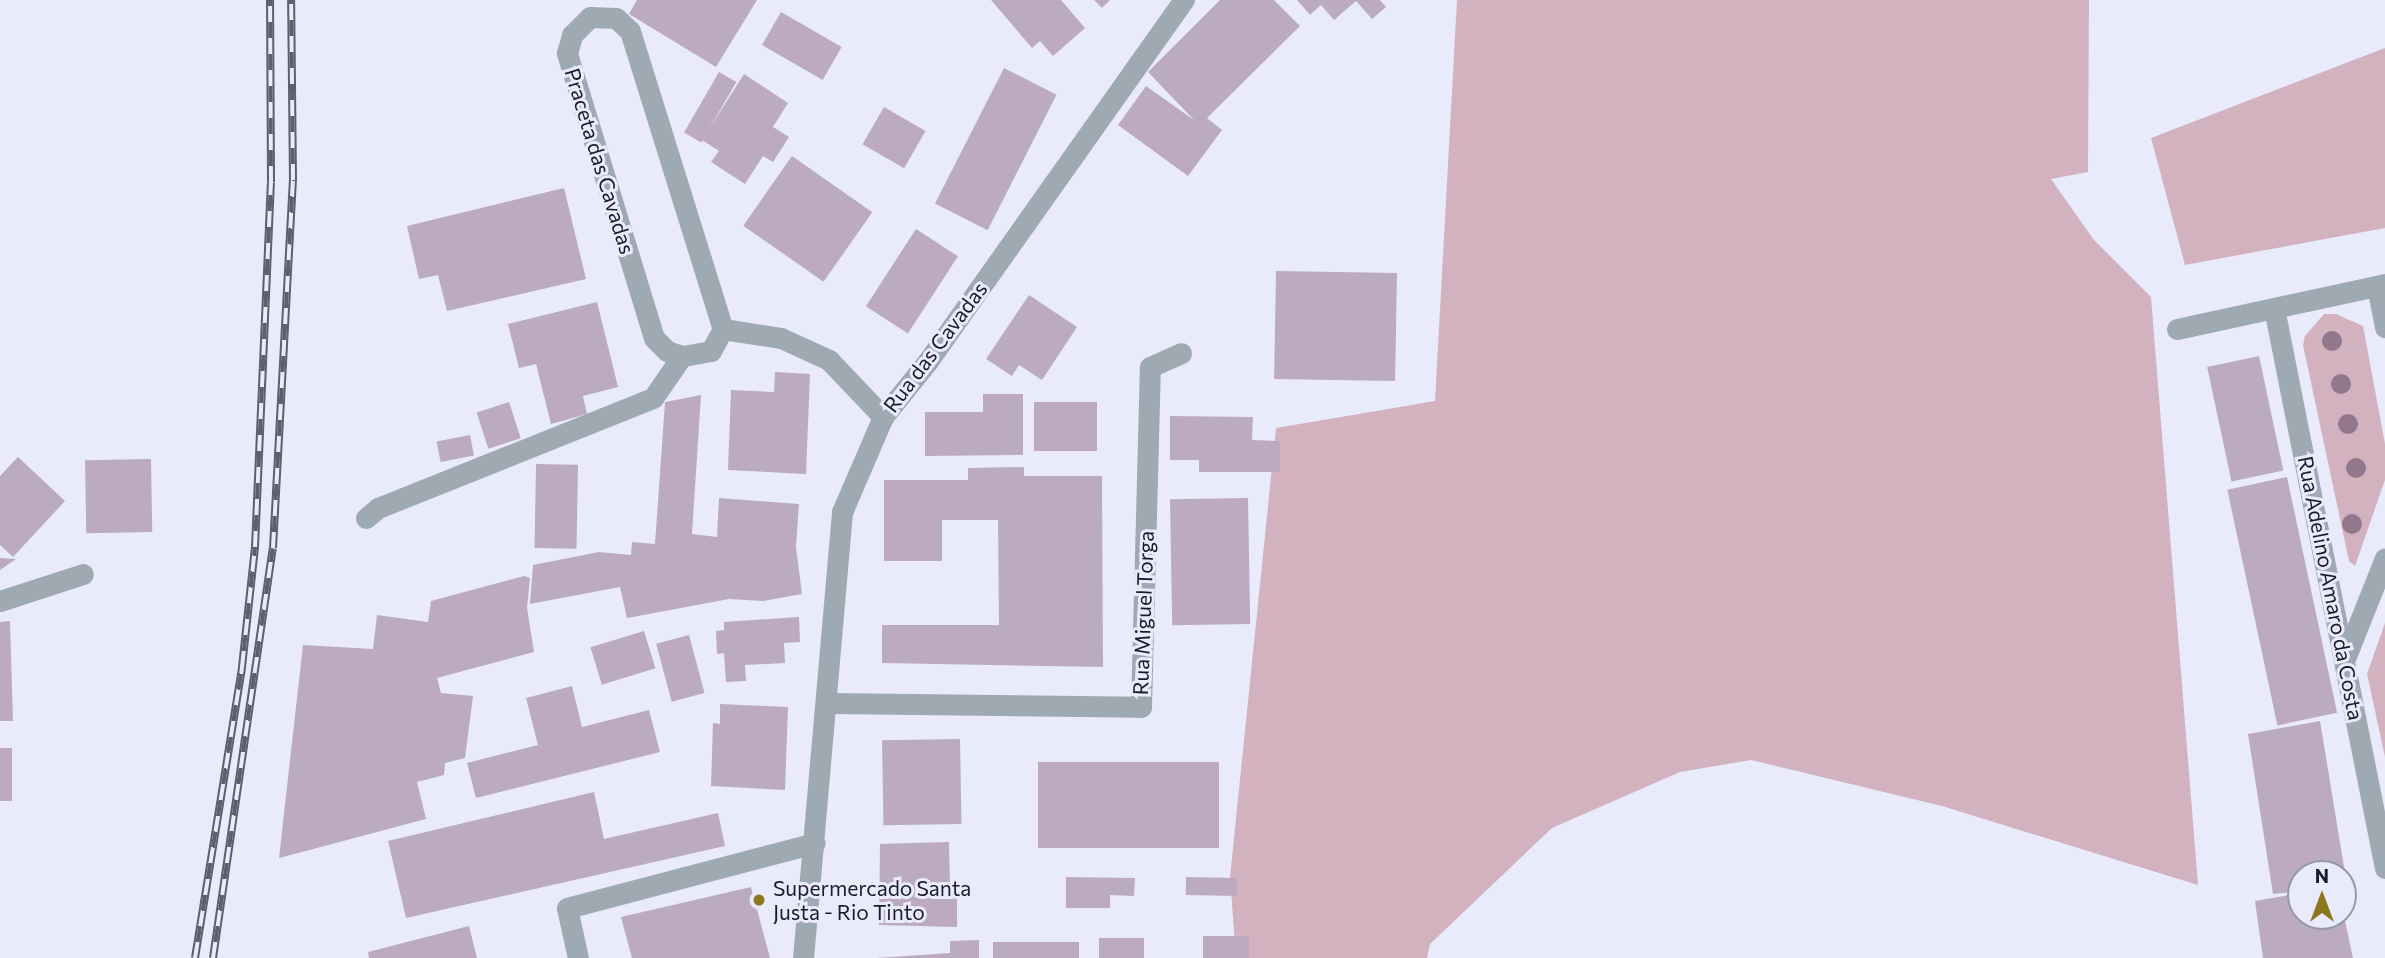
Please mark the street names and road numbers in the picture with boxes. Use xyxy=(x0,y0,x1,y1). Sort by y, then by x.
street label: Praceta das Cavadas xyxy=(560,65,640,257)
street label: Rua das Cavadas xyxy=(878,277,992,417)
street label: Rua Adelino Amaro da Costa xyxy=(2293,454,2369,722)
street label: Rua Miguel Torga xyxy=(1128,530,1158,696)

